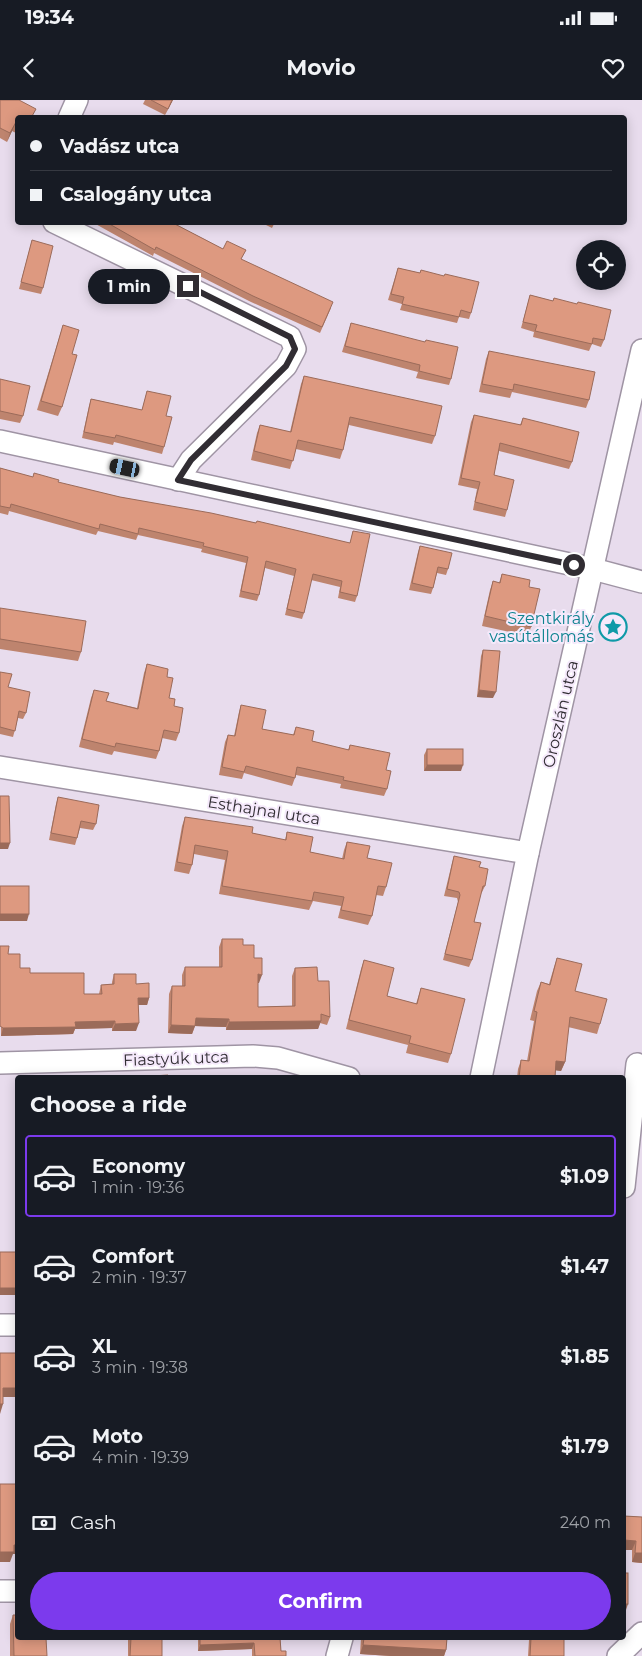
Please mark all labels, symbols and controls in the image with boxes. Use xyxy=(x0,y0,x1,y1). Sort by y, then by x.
text: 19:34 xyxy=(25,6,74,29)
icon: back xyxy=(15,54,43,82)
text: Movio xyxy=(286,54,356,81)
icon: heart xyxy=(599,54,627,82)
text: Vadász utca xyxy=(60,135,180,158)
text: Csalogány utca xyxy=(60,183,212,206)
map controls xyxy=(576,240,626,290)
button: locate xyxy=(576,240,626,290)
callout: 1 min xyxy=(88,268,170,304)
route end xyxy=(177,275,199,297)
text: 1 min xyxy=(107,277,151,296)
car xyxy=(108,458,141,478)
route start xyxy=(563,554,585,576)
place label: Szentkirály vasútállomás xyxy=(489,609,594,646)
place icon: Szentkirály vasútállomás xyxy=(598,612,628,642)
street label: Oroszlán utca xyxy=(539,658,582,770)
street label: Esthajnal utca xyxy=(206,792,322,829)
street label: Fiastyúk utca xyxy=(123,1047,229,1070)
text: Choose a ride xyxy=(30,1091,187,1118)
icon: car xyxy=(32,1154,77,1199)
text: Economy xyxy=(92,1155,185,1178)
text: $1.09 xyxy=(560,1165,609,1188)
text: 1 min · 19:36 xyxy=(92,1178,184,1197)
icon: car xyxy=(32,1244,77,1289)
text: Comfort xyxy=(92,1245,174,1268)
text: $1.47 xyxy=(561,1255,609,1278)
text: 2 min · 19:37 xyxy=(92,1268,187,1287)
icon: car xyxy=(32,1334,77,1379)
text: XL xyxy=(92,1335,117,1358)
text: $1.85 xyxy=(561,1345,609,1368)
text: 3 min · 19:38 xyxy=(92,1358,188,1377)
icon: car xyxy=(32,1424,77,1469)
text: Moto xyxy=(92,1425,143,1448)
text: $1.79 xyxy=(561,1435,609,1458)
text: 4 min · 19:39 xyxy=(92,1448,189,1467)
icon: cash xyxy=(30,1509,58,1537)
text: Cash xyxy=(70,1511,117,1534)
text: 240 m xyxy=(560,1513,611,1532)
button: Confirm xyxy=(30,1572,611,1630)

